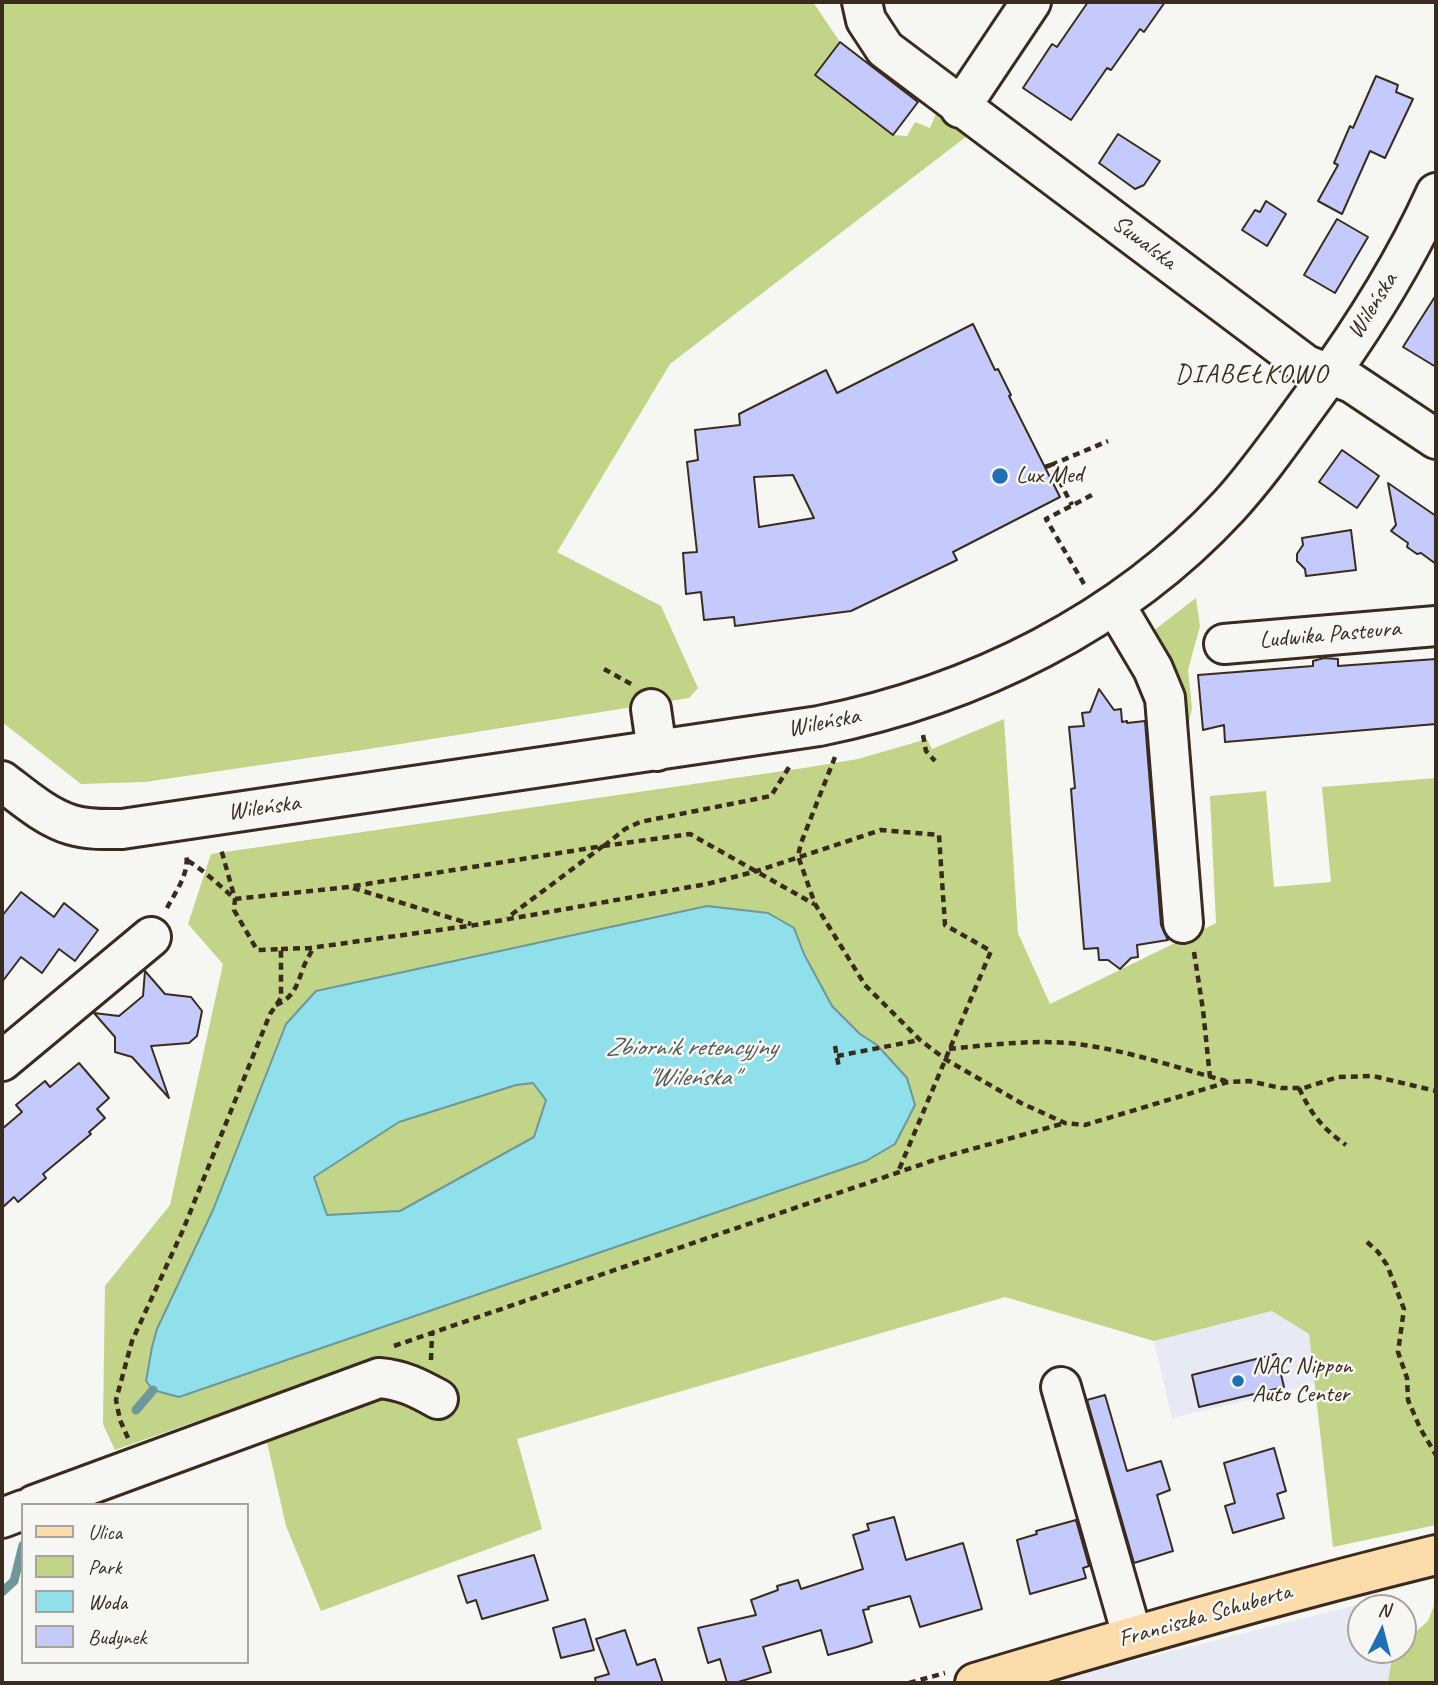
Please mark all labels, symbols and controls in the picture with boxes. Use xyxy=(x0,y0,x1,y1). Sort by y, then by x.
street label: Suwalska xyxy=(1106,210,1182,276)
street label: Wileńska xyxy=(1342,268,1404,344)
district label: DIABEŁKOWO xyxy=(1177,359,1327,391)
place label: Lux Med xyxy=(1016,462,1083,490)
marker: Lux Med xyxy=(990,466,1010,486)
street label: Ludwika Pasteura xyxy=(1258,614,1402,656)
street label: Wileńska xyxy=(786,702,862,744)
street label: Wileńska xyxy=(226,789,302,827)
water label: Zbiornik retencyjny "Wileńska" xyxy=(606,1032,776,1094)
place label: NAC Nippon Auto Center xyxy=(1252,1353,1352,1409)
marker: NAC Nippon Auto Center xyxy=(1230,1373,1246,1389)
legend xyxy=(21,1503,248,1664)
text: Ulica xyxy=(88,1519,122,1545)
text: Park xyxy=(88,1554,121,1580)
street label: Franciszka Schuberta xyxy=(1115,1578,1295,1654)
text: Woda xyxy=(88,1589,127,1615)
north arrow xyxy=(1347,1594,1417,1664)
text: N xyxy=(1377,1598,1391,1623)
text: Budynek xyxy=(88,1624,146,1650)

